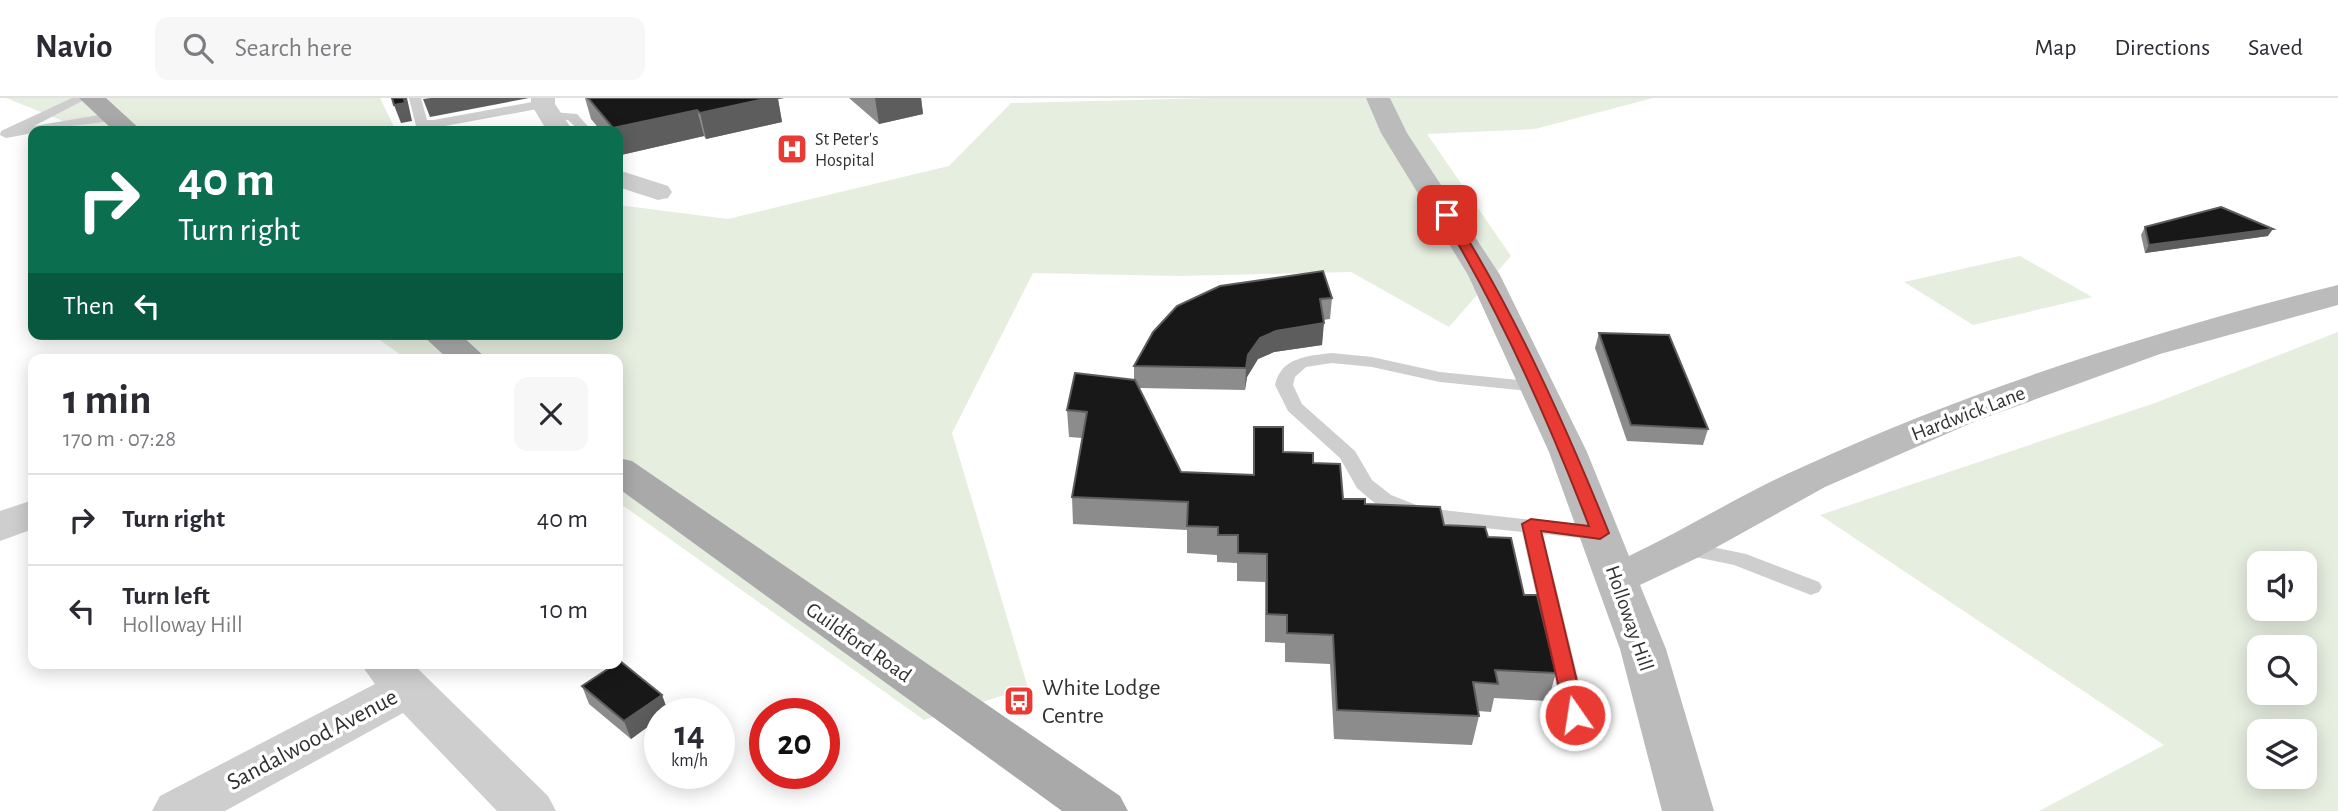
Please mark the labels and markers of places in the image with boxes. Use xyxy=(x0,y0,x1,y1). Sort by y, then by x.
place label: St Peter's Hospital xyxy=(815,131,879,170)
hospital icon: St Peter's Hospital xyxy=(775,132,809,166)
pin xyxy=(1417,185,1477,245)
place label: White Lodge Centre xyxy=(1042,676,1160,728)
bus stop icon: White Lodge Centre xyxy=(1002,684,1036,718)

